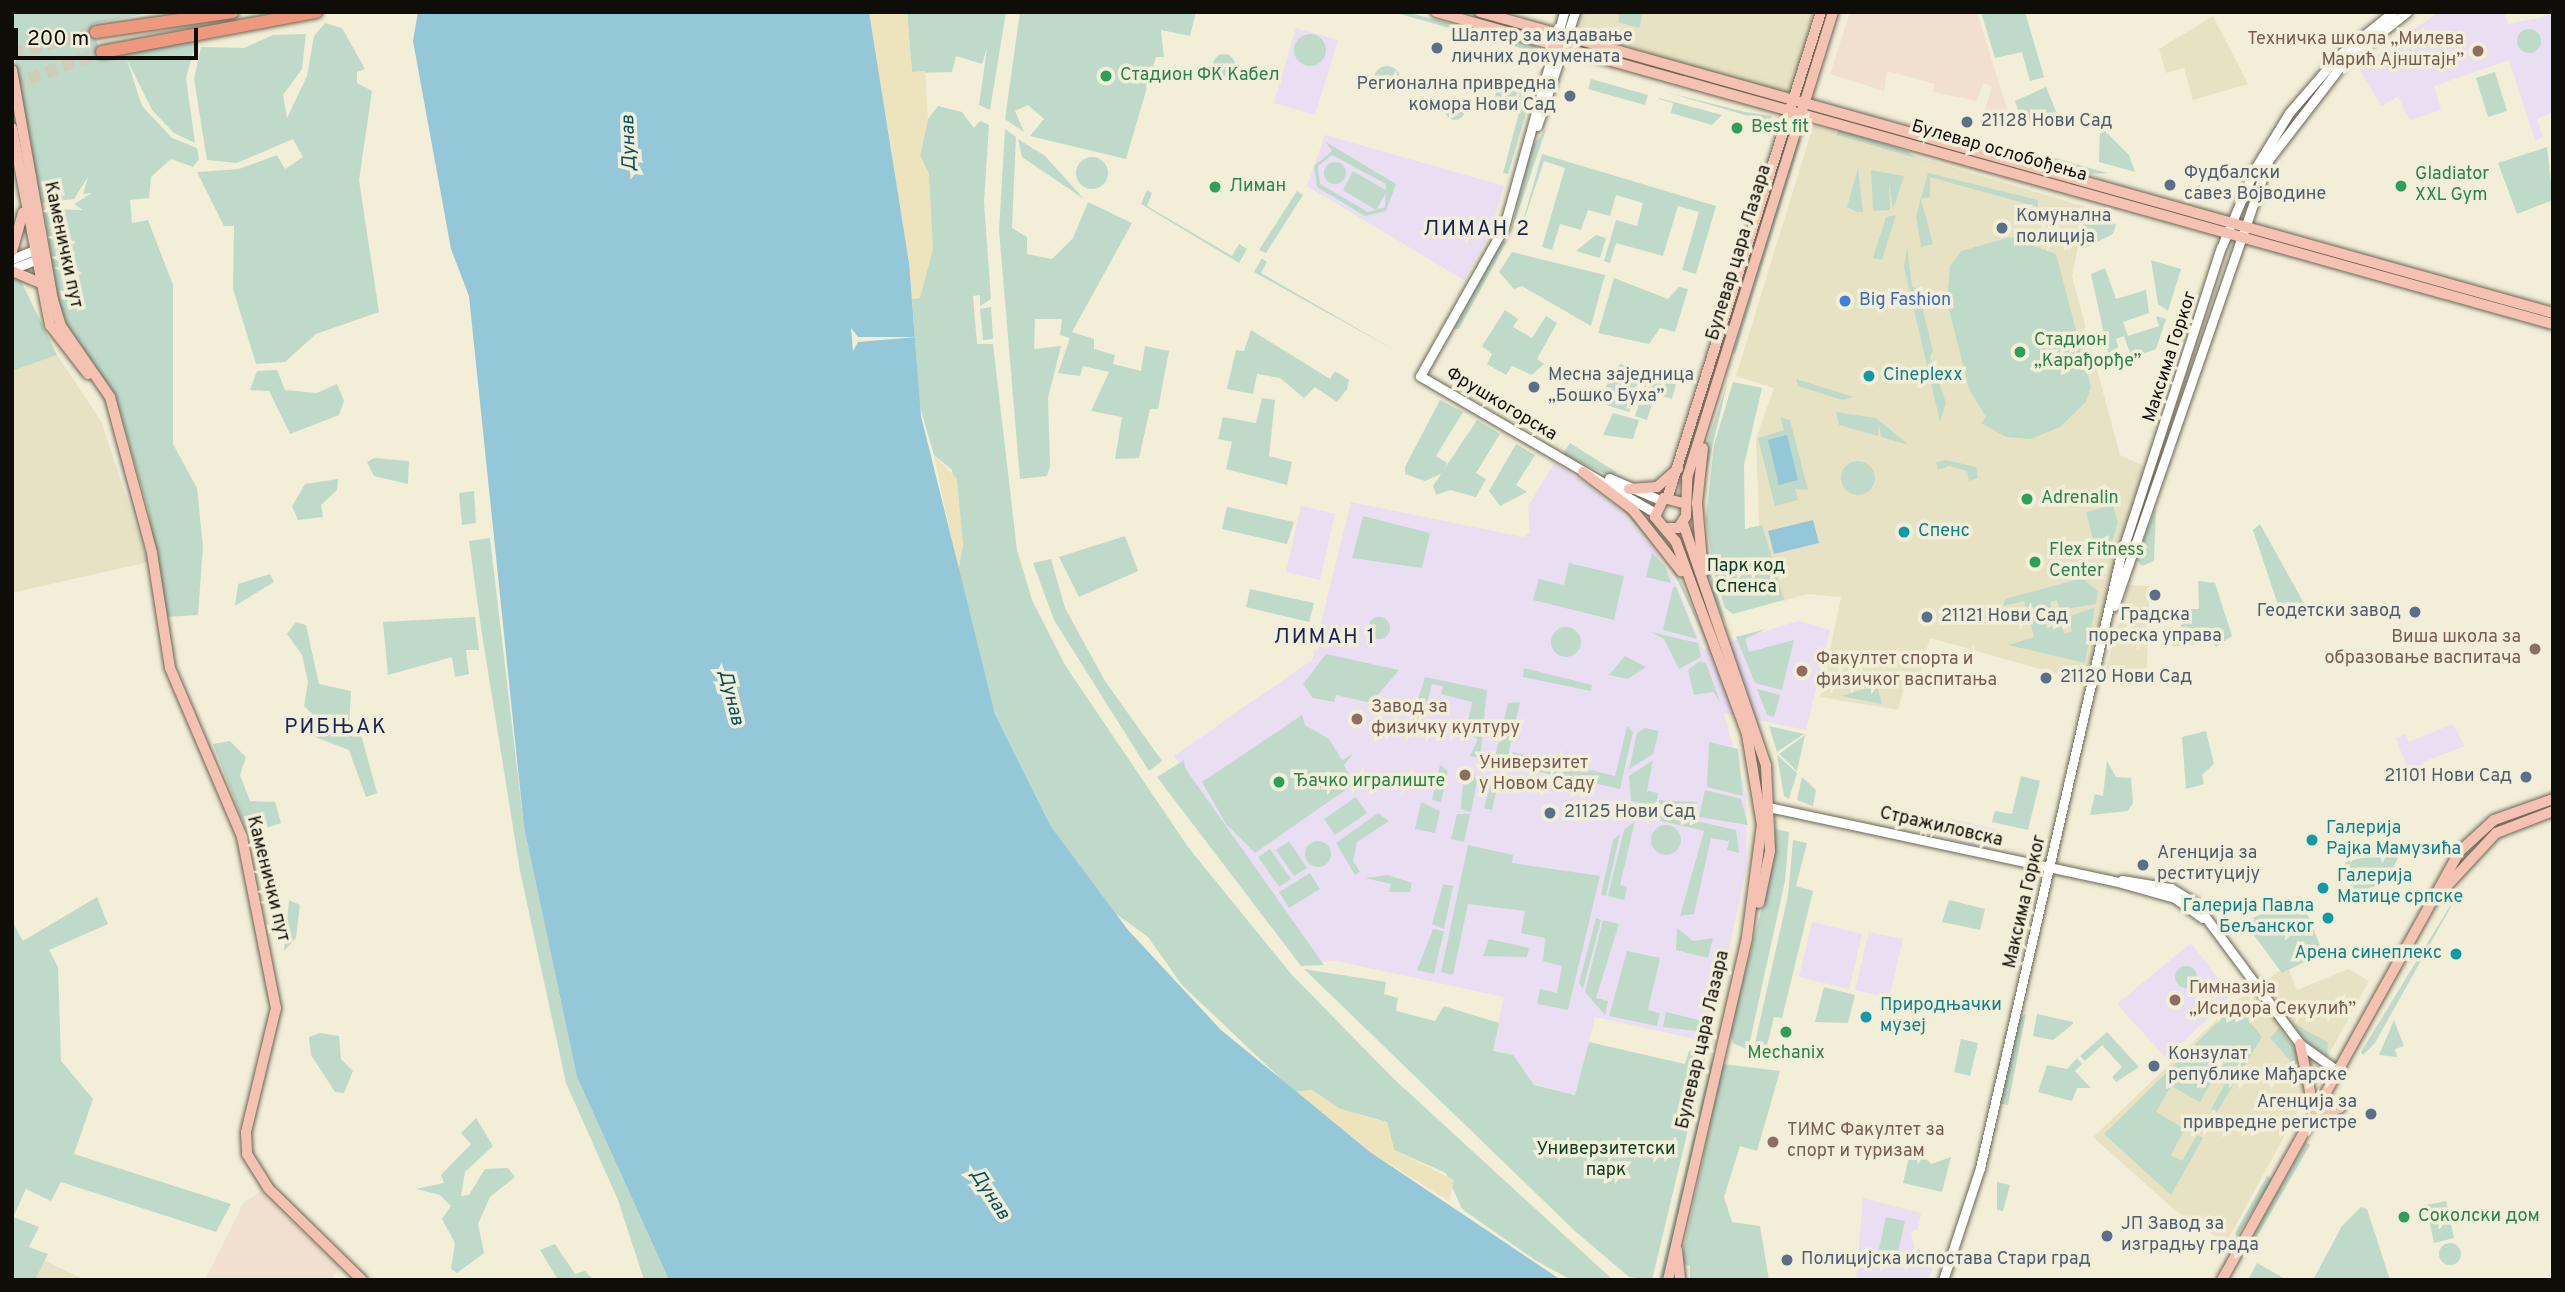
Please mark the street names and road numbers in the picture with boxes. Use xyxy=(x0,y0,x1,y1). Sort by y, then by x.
street label: Булевар ослобођења xyxy=(1909,117,2089,187)
street label: Булевар цара Лазара xyxy=(1703,163,1777,343)
street label: Каменички пут xyxy=(38,180,86,310)
street label: Максима Горког xyxy=(2140,289,2202,425)
street label: Фрушкогорска xyxy=(1442,363,1560,447)
street label: Стражиловска xyxy=(1877,803,2005,853)
street label: Каменички пут xyxy=(241,814,293,944)
street label: Максима Горког xyxy=(2000,833,2052,971)
street label: Булевар цара Лазара xyxy=(1673,949,1735,1131)

